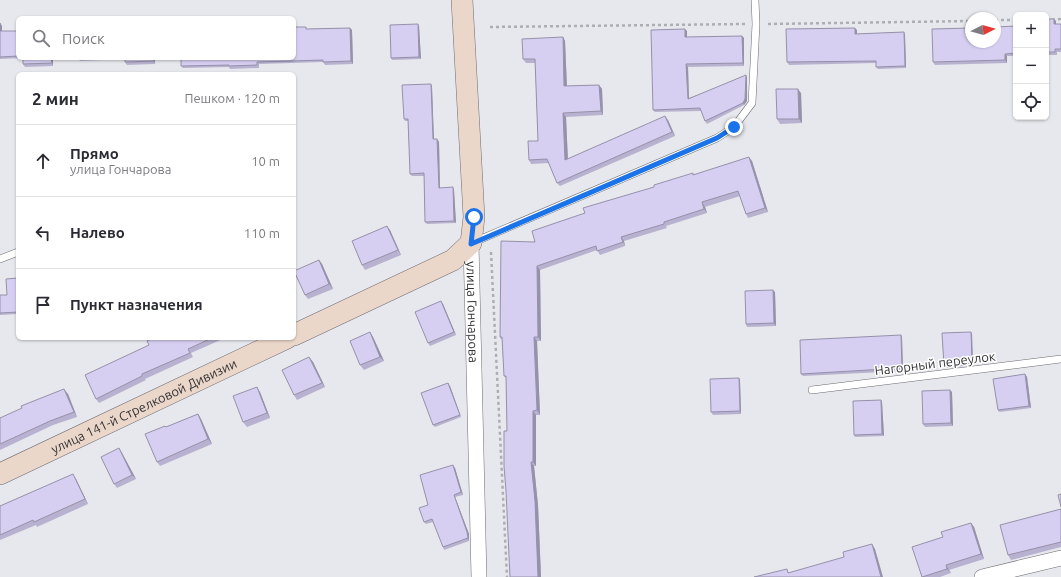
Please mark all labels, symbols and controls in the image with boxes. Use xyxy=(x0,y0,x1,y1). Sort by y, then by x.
north arrow xyxy=(965,12,1001,48)
map controls xyxy=(1013,12,1049,120)
button: + xyxy=(1013,12,1049,48)
search box xyxy=(16,16,296,60)
icon: search xyxy=(30,27,52,49)
text: Поиск xyxy=(62,30,105,47)
button: − xyxy=(1013,48,1049,84)
button: locate xyxy=(1013,84,1049,120)
text: 2 мин xyxy=(32,89,79,108)
text: Пешком · 120 m xyxy=(184,91,280,105)
route end xyxy=(725,118,743,136)
text: Прямо xyxy=(70,145,119,162)
icon: ahead xyxy=(32,150,54,172)
text: 10 m xyxy=(251,154,280,168)
text: улица Гончарова xyxy=(70,162,171,176)
route start xyxy=(465,208,483,226)
icon: left xyxy=(32,222,54,244)
text: Налево xyxy=(70,224,125,241)
text: 110 m xyxy=(244,226,280,240)
street label: улица Гончарова xyxy=(464,261,481,363)
icon: arrive xyxy=(32,294,54,316)
text: Пункт назначения xyxy=(70,296,203,313)
street label: Нагорный переулок xyxy=(874,349,996,377)
street label: улица 141-й Стрелковой Дивизии xyxy=(49,356,239,456)

